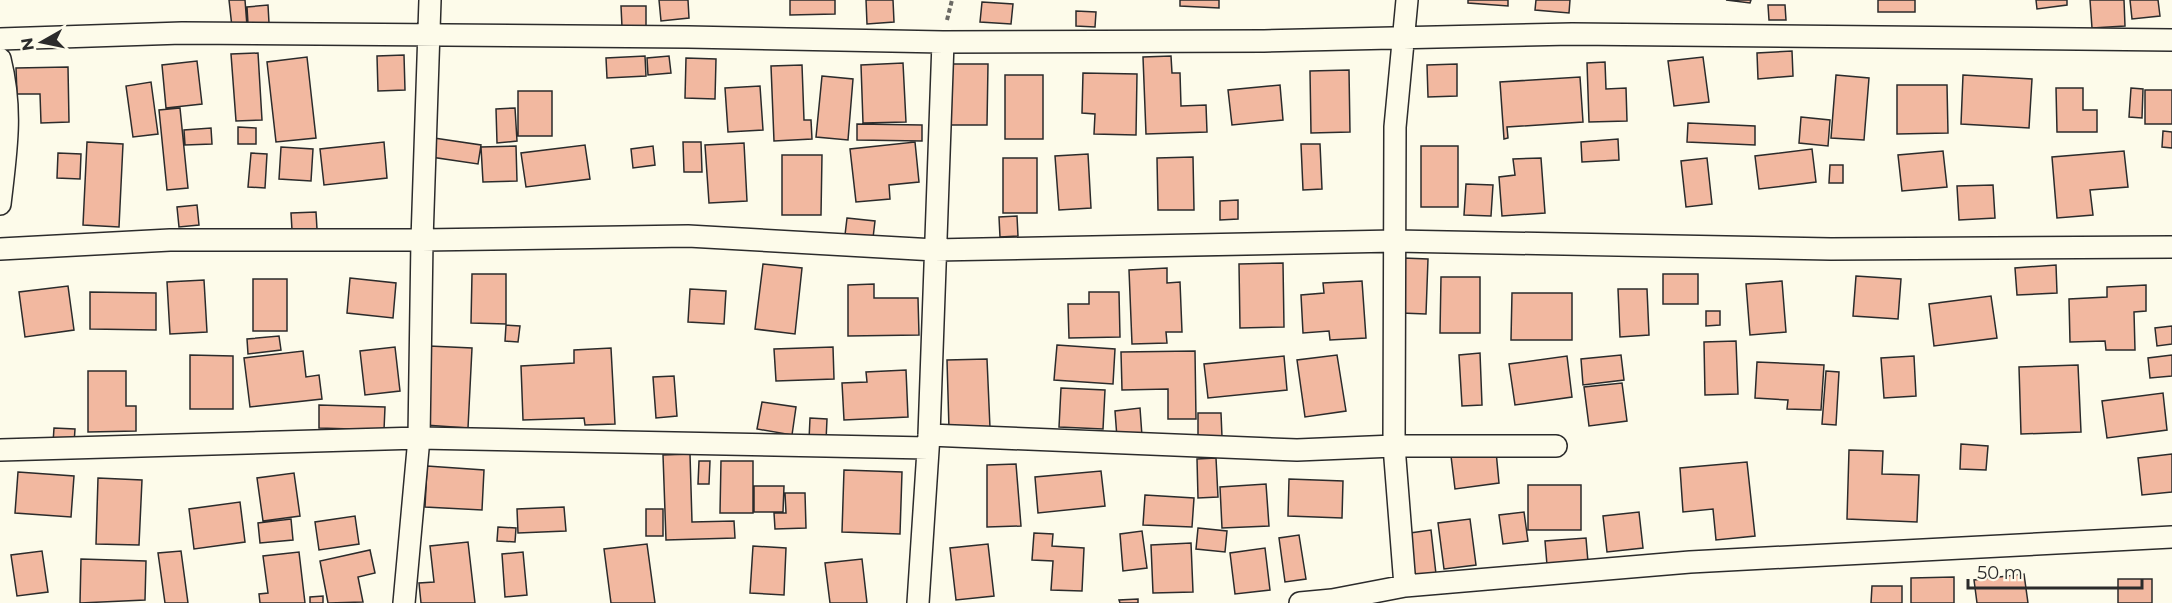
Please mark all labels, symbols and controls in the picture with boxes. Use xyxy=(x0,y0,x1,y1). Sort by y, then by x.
north arrow xyxy=(12,12,72,72)
text: N xyxy=(17,36,38,52)
scale bar xyxy=(1968,552,2142,590)
text: 50 m xyxy=(1977,562,2023,584)

